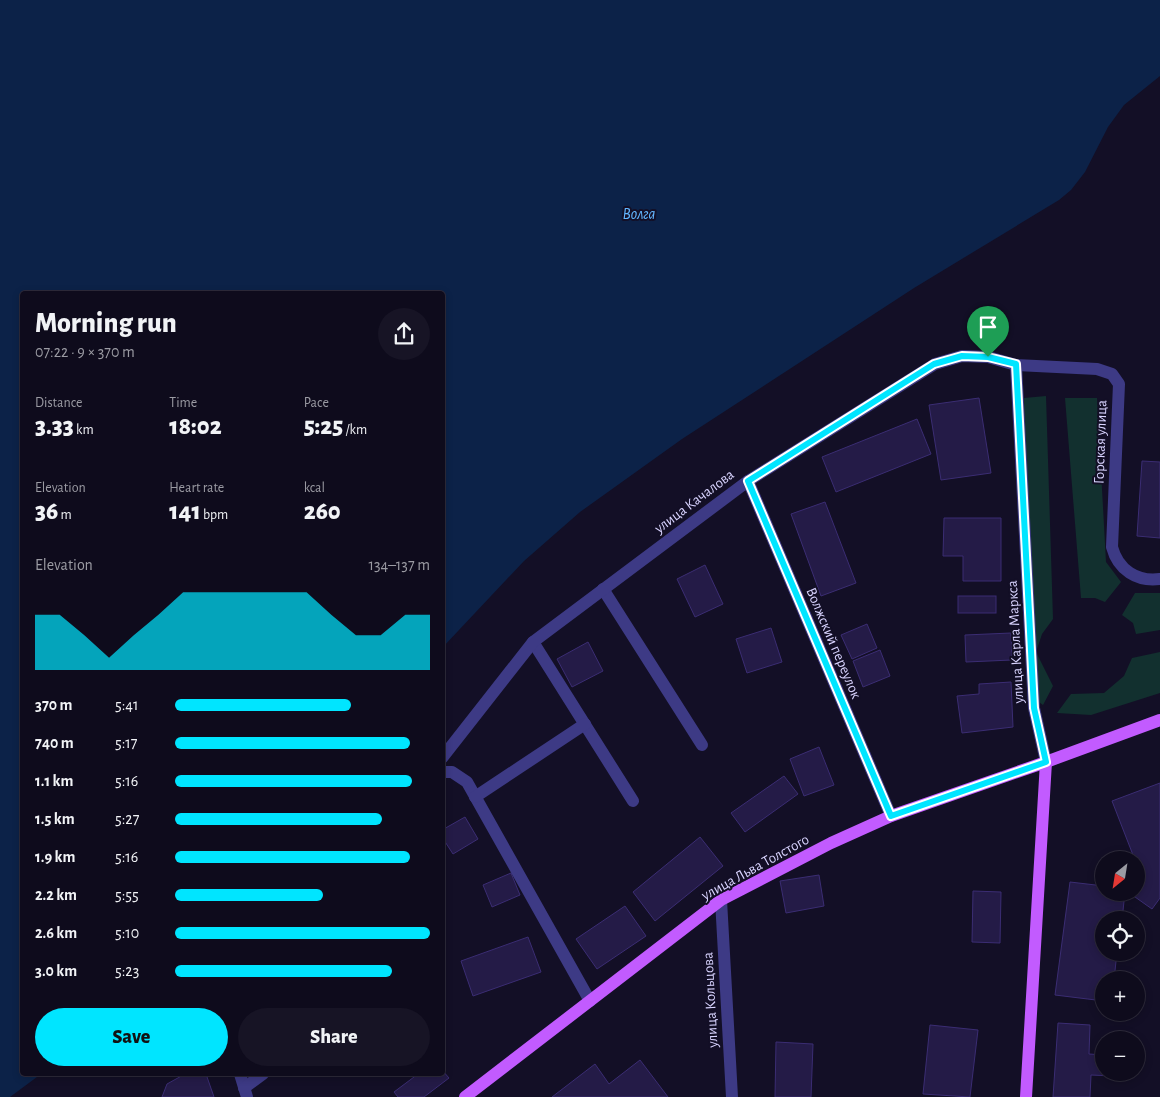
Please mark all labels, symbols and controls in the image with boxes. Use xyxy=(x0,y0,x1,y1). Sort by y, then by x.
water label: Волга xyxy=(623,206,656,222)
pin xyxy=(967,306,1009,357)
button: share xyxy=(378,308,430,360)
text: Morning run xyxy=(35,310,177,338)
icon: arrive xyxy=(974,313,1002,341)
text: 07:22 · 9 × 370 m xyxy=(35,344,135,360)
text: Distance xyxy=(35,396,82,410)
text: Time xyxy=(169,396,197,410)
text: Pace xyxy=(304,396,329,410)
street label: Горская улица xyxy=(1092,399,1109,484)
text: 3.33 xyxy=(35,414,74,439)
text: 18:02 xyxy=(169,414,222,439)
text: 5:25 xyxy=(304,414,343,439)
text: km xyxy=(74,423,94,437)
text: /km xyxy=(343,423,367,437)
street label: улица Качалова xyxy=(651,467,737,537)
text: Elevation xyxy=(35,481,86,495)
text: Heart rate xyxy=(169,481,224,495)
text: kcal xyxy=(304,481,325,495)
text: 36 xyxy=(35,499,58,524)
text: 141 xyxy=(169,499,201,524)
text: 260 xyxy=(304,499,341,524)
text: m xyxy=(58,508,72,522)
text: bpm xyxy=(201,508,228,522)
text: Elevation xyxy=(35,557,93,573)
text: 134–137 m xyxy=(368,557,430,573)
street label: улица Карла Маркса xyxy=(1005,580,1026,705)
street label: Волжский переулок xyxy=(803,585,864,701)
text: 370 m xyxy=(35,697,72,713)
text: 5:41 xyxy=(115,697,139,713)
text: 740 m xyxy=(35,735,74,751)
text: 5:17 xyxy=(115,735,138,751)
text: 1.1 km xyxy=(35,773,73,789)
text: 5:16 xyxy=(115,773,138,789)
text: 1.5 km xyxy=(35,811,75,827)
text: 5:27 xyxy=(115,811,139,827)
street label: улица Льва Толстого xyxy=(698,832,811,904)
text: 1.9 km xyxy=(35,849,75,865)
text: 5:16 xyxy=(115,849,138,865)
north arrow xyxy=(1095,851,1145,901)
map controls xyxy=(1095,851,1145,1081)
text: 2.2 km xyxy=(35,887,77,903)
text: 5:55 xyxy=(115,887,139,903)
button: locate xyxy=(1095,911,1145,961)
text: 2.6 km xyxy=(35,925,77,941)
text: 5:10 xyxy=(115,925,139,941)
street label: улица Кольцова xyxy=(700,952,721,1049)
text: 3.0 km xyxy=(35,963,77,979)
text: 5:23 xyxy=(115,963,139,979)
button: + xyxy=(1095,971,1145,1021)
button: Save xyxy=(35,1008,228,1066)
button: Share xyxy=(238,1008,430,1066)
button: − xyxy=(1095,1031,1145,1081)

